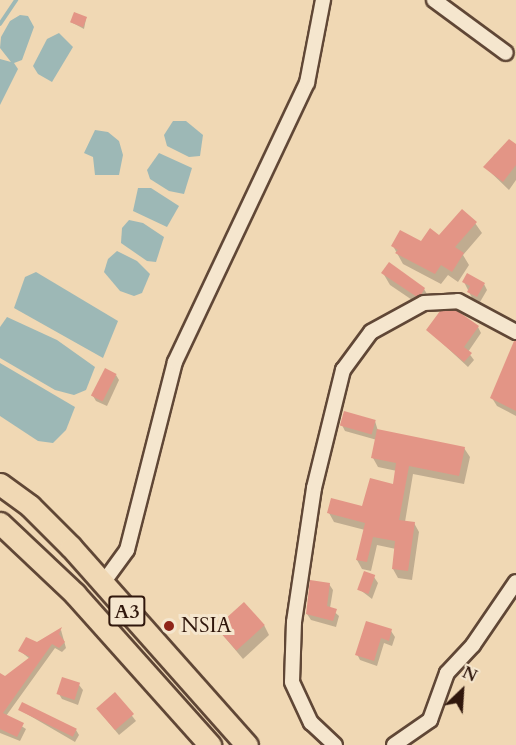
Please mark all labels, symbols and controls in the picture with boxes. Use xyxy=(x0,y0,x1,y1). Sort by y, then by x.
road number: A3 xyxy=(108,594,146,628)
place label: NSIA xyxy=(181,613,232,639)
marker: NSIA xyxy=(162,619,176,633)
north arrow xyxy=(432,661,492,721)
text: N xyxy=(459,662,481,688)

